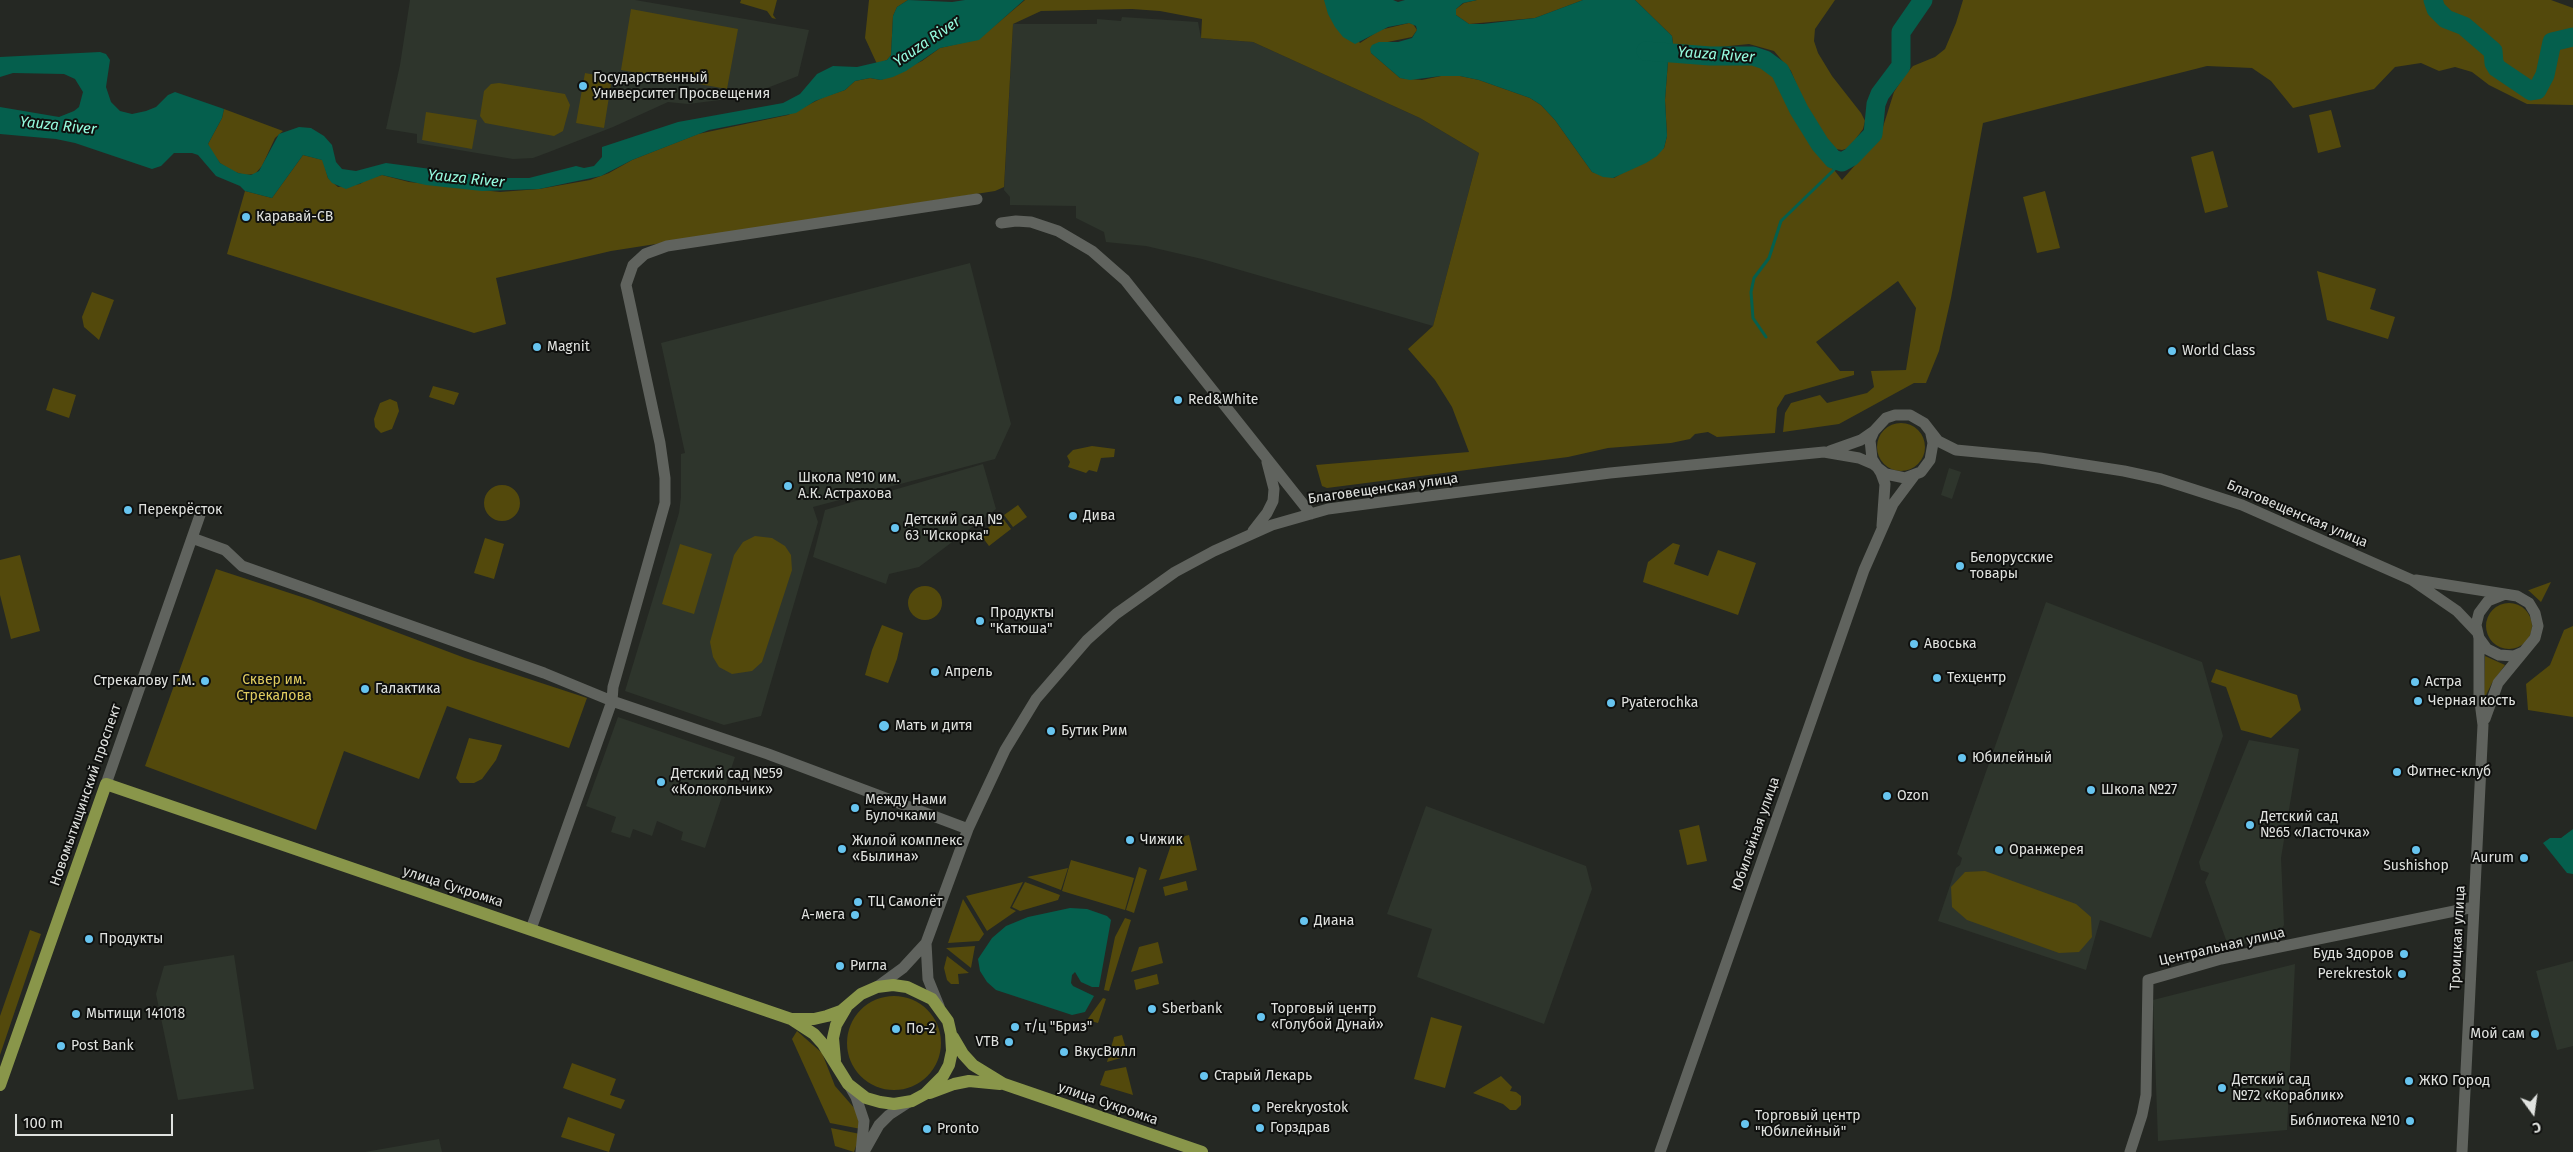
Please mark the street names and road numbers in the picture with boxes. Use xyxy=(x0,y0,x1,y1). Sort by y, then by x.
street label: Благовещенская улица xyxy=(1307,470,1459,508)
street label: Благовещенская улица xyxy=(2224,477,2370,551)
street label: Новомытищинский проспект xyxy=(47,702,125,888)
street label: Юбилейная улица xyxy=(1729,775,1783,893)
street label: улица Сукромка xyxy=(401,863,505,911)
street label: Троицкая улица xyxy=(2447,885,2469,991)
street label: Центральная улица xyxy=(2157,924,2287,970)
street label: улица Сукромка xyxy=(1056,1079,1160,1129)

